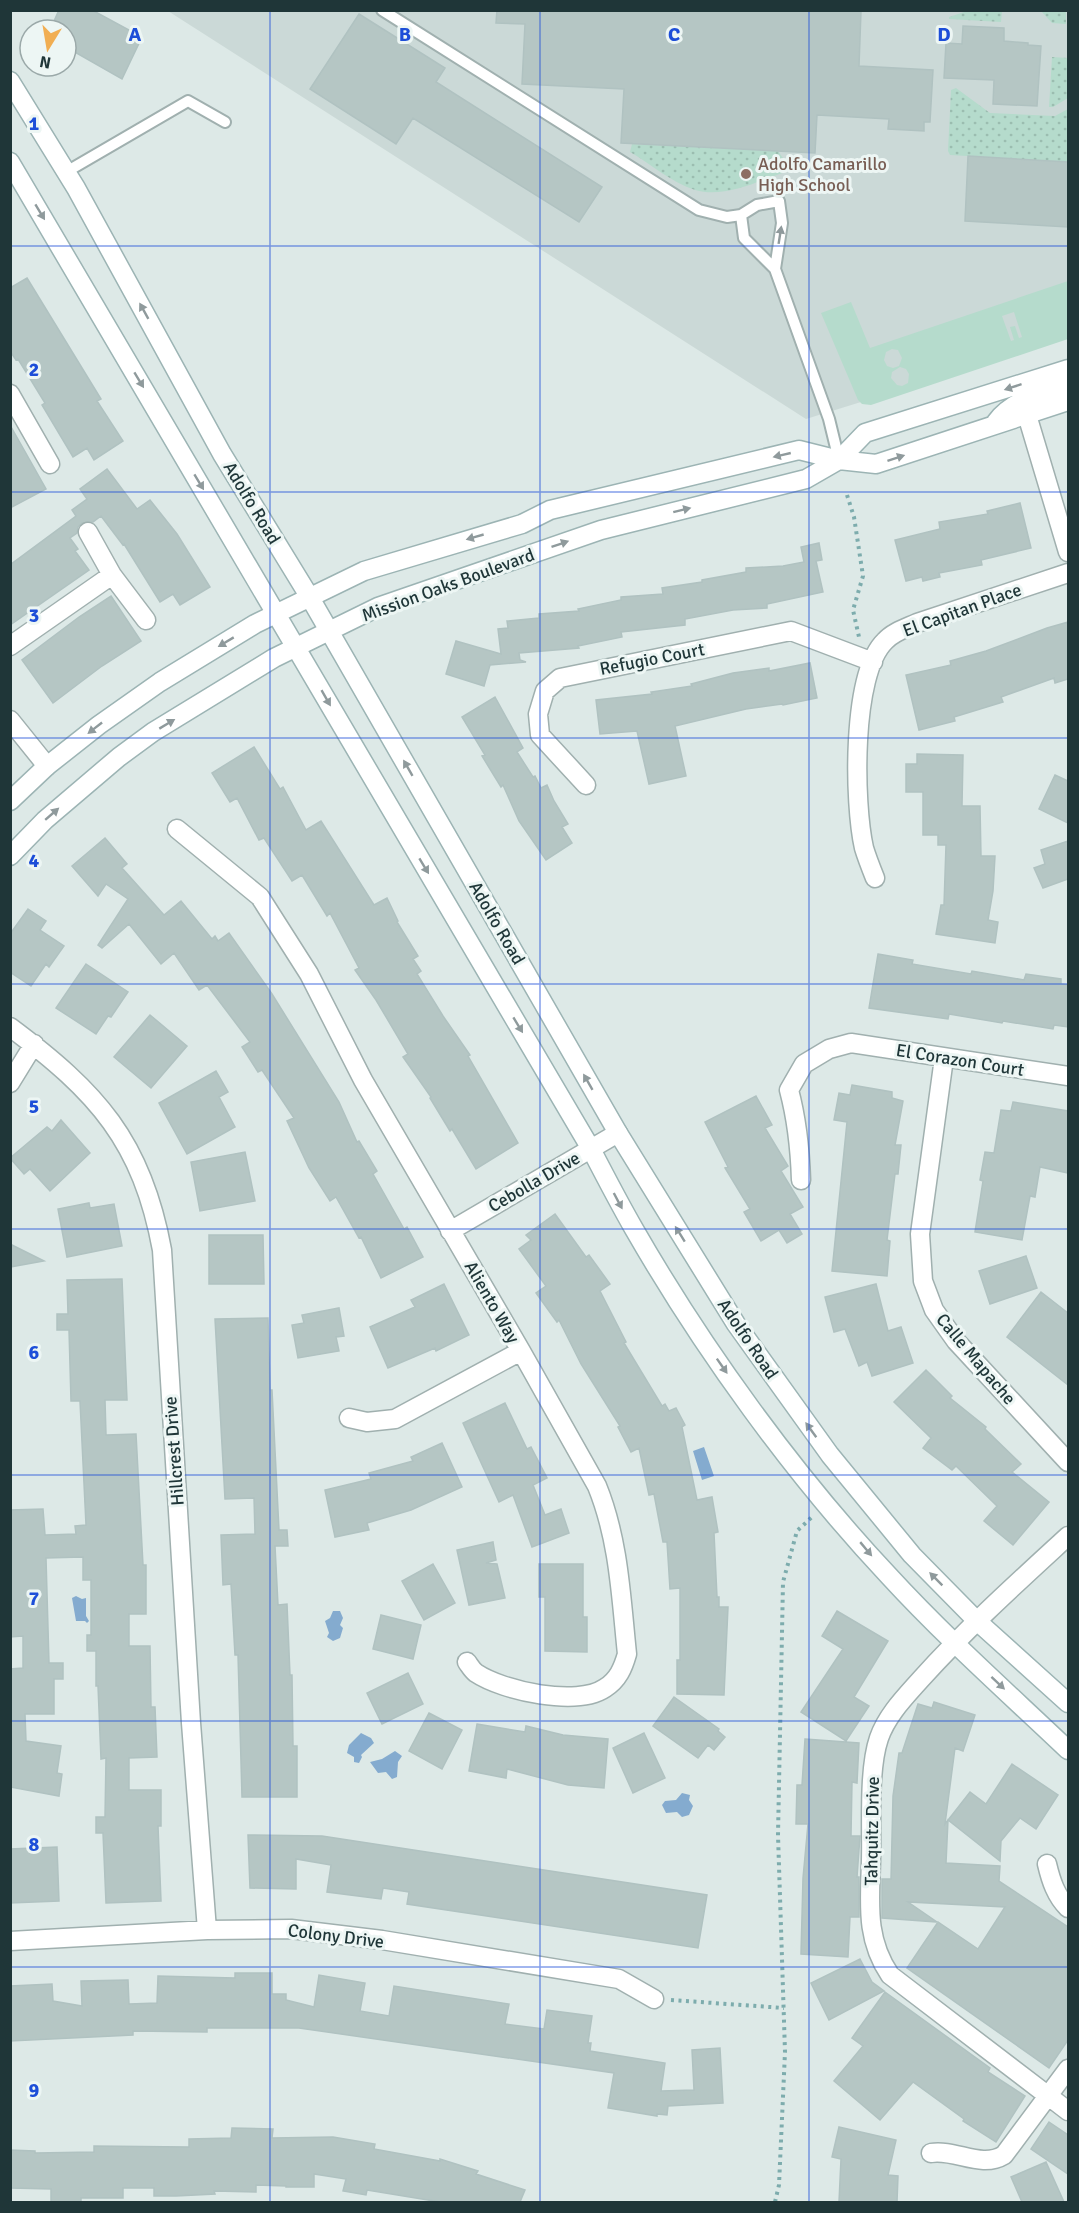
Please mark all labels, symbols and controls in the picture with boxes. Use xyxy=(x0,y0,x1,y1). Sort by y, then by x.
north arrow xyxy=(18,18,78,78)
text: A xyxy=(129,22,142,47)
text: B xyxy=(399,22,411,47)
text: C xyxy=(668,22,680,47)
text: D xyxy=(937,22,951,47)
text: N xyxy=(38,51,53,73)
text: 1 xyxy=(29,111,40,136)
place label: Adolfo Camarillo High School xyxy=(758,153,887,196)
marker: Adolfo Camarillo High School xyxy=(739,167,753,181)
one-way arrow xyxy=(35,204,46,220)
one-way arrow xyxy=(776,226,785,245)
one-way arrow xyxy=(139,302,149,319)
text: 2 xyxy=(29,357,39,382)
one-way arrow xyxy=(134,372,145,388)
one-way arrow xyxy=(1004,383,1022,393)
one-way arrow xyxy=(773,450,791,460)
one-way arrow xyxy=(887,453,905,462)
street label: Adolfo Road xyxy=(219,458,285,548)
one-way arrow xyxy=(194,474,205,490)
one-way arrow xyxy=(673,505,691,515)
one-way arrow xyxy=(466,533,484,542)
one-way arrow xyxy=(552,539,570,549)
street label: Mission Oaks Boulevard xyxy=(359,544,537,626)
street label: El Capitan Place xyxy=(900,578,1024,642)
text: 3 xyxy=(29,603,39,628)
one-way arrow xyxy=(218,636,234,647)
street label: Refugio Court xyxy=(598,638,706,680)
one-way arrow xyxy=(321,690,331,707)
one-way arrow xyxy=(159,718,175,729)
one-way arrow xyxy=(87,722,103,735)
one-way arrow xyxy=(403,759,413,776)
one-way arrow xyxy=(44,808,60,821)
text: 4 xyxy=(29,848,40,873)
one-way arrow xyxy=(419,858,429,875)
street label: Adolfo Road xyxy=(464,877,530,969)
one-way arrow xyxy=(513,1017,523,1034)
street label: El Corazon Court xyxy=(894,1039,1026,1081)
one-way arrow xyxy=(583,1074,594,1090)
text: 5 xyxy=(29,1094,39,1119)
street label: Cebolla Drive xyxy=(484,1147,584,1217)
one-way arrow xyxy=(613,1192,623,1210)
one-way arrow xyxy=(675,1226,686,1242)
street label: Aliento Way xyxy=(460,1257,525,1347)
street label: Adolfo Road xyxy=(713,1294,783,1384)
street label: Calle Mapache xyxy=(931,1309,1021,1409)
text: 6 xyxy=(29,1340,40,1365)
one-way arrow xyxy=(716,1357,728,1373)
street label: Hillcrest Drive xyxy=(159,1396,189,1506)
one-way arrow xyxy=(805,1422,817,1438)
one-way arrow xyxy=(859,1541,872,1557)
one-way arrow xyxy=(929,1573,943,1587)
text: 7 xyxy=(29,1586,40,1611)
one-way arrow xyxy=(990,1676,1004,1690)
street label: Tahquitz Drive xyxy=(860,1776,884,1886)
text: 8 xyxy=(29,1832,40,1857)
street label: Colony Drive xyxy=(287,1919,385,1953)
text: 9 xyxy=(29,2078,40,2103)

